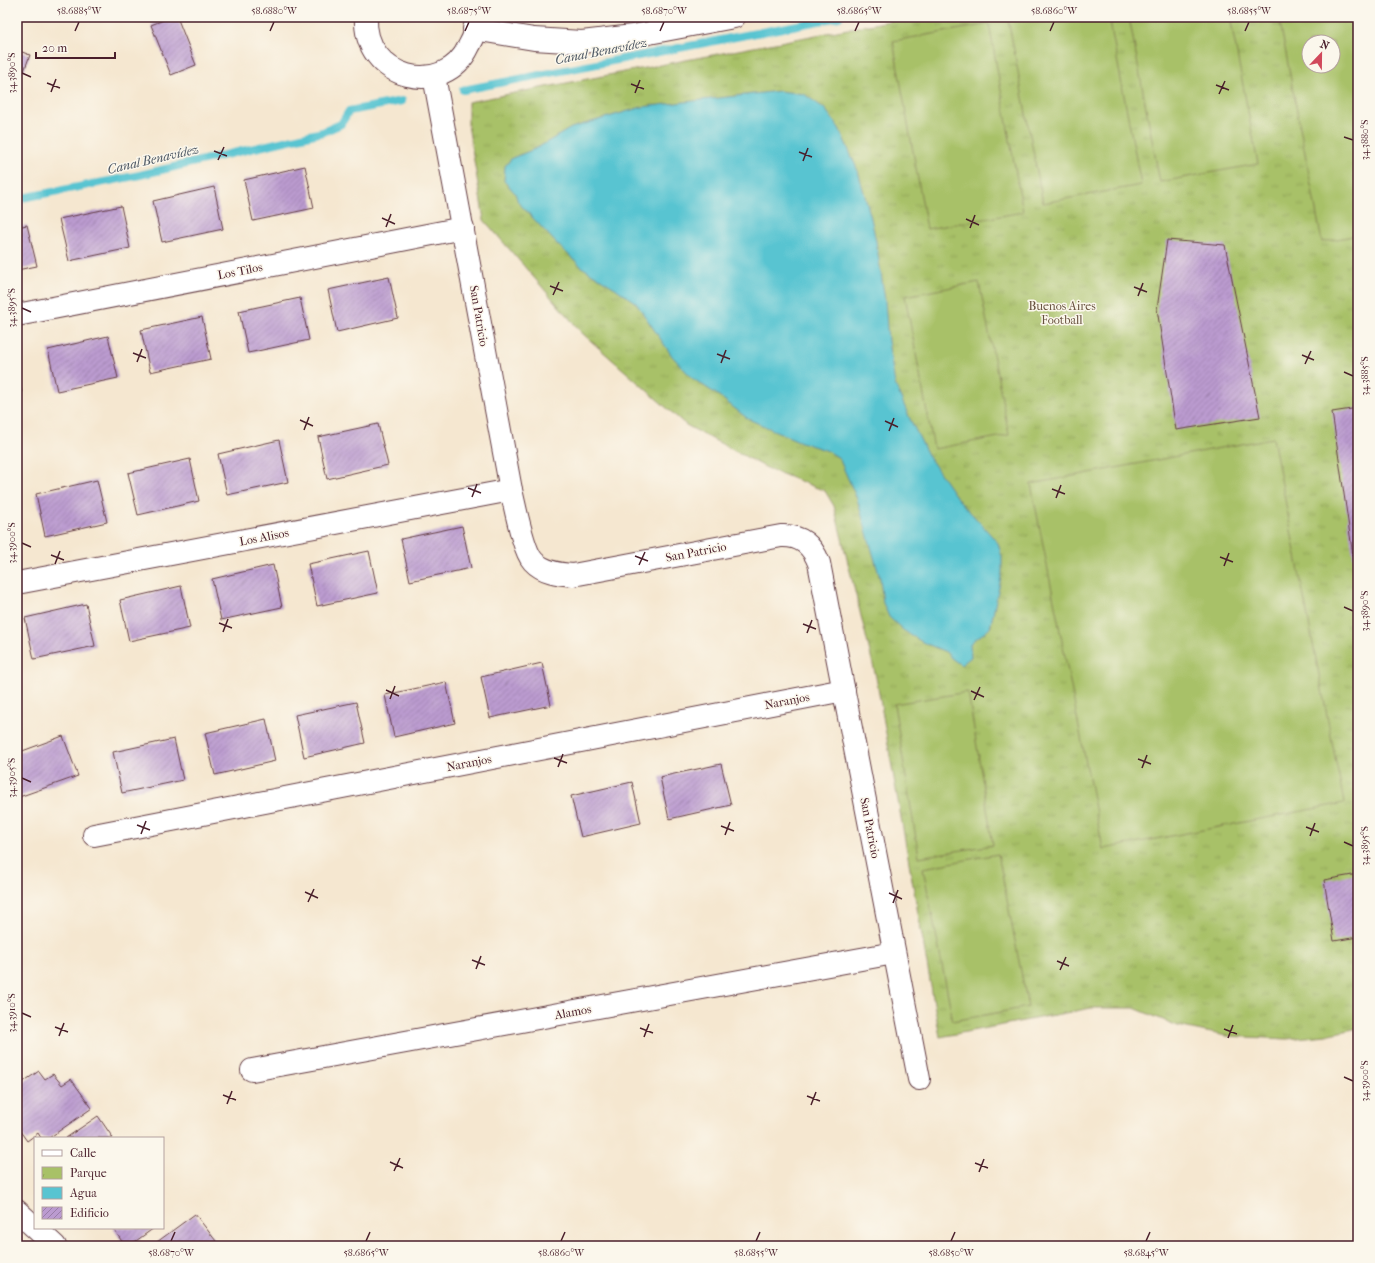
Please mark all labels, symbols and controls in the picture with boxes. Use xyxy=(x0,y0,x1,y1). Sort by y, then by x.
text: 58.6885°W xyxy=(57,5,102,17)
text: 58.6880°W xyxy=(251,5,298,17)
text: 58.6875°W xyxy=(447,5,492,17)
text: 58.6870°W xyxy=(641,5,688,17)
text: 58.6865°W xyxy=(837,5,883,17)
text: 58.6860°W xyxy=(1031,5,1078,17)
text: 58.6855°W xyxy=(1227,5,1272,17)
scale bar xyxy=(36,34,115,60)
north arrow xyxy=(1301,34,1341,74)
water label: Canal Benavídez xyxy=(554,35,648,67)
text: N xyxy=(1318,38,1331,53)
text: 20 m xyxy=(42,41,67,55)
text: 34.3890°S xyxy=(6,53,18,93)
text: 34.3880°S xyxy=(1359,120,1371,160)
water label: Canal Benavídez xyxy=(106,141,200,177)
street label: Los Tilos xyxy=(216,260,264,282)
street label: San Patricio xyxy=(467,284,491,348)
text: 34.3895°S xyxy=(6,288,18,328)
park label: Buenos Aires Football xyxy=(1028,299,1096,327)
text: 34.3885°S xyxy=(1359,356,1371,396)
text: 34.3900°S xyxy=(6,522,18,564)
street label: Los Alisos xyxy=(238,525,290,549)
street label: San Patricio xyxy=(664,539,728,565)
text: 34.3890°S xyxy=(1359,591,1371,631)
street label: Naranjos xyxy=(763,690,811,712)
street label: Naranjos xyxy=(445,752,493,774)
text: 34.3905°S xyxy=(6,758,18,798)
street label: San Patricio xyxy=(857,796,883,860)
text: 34.3895°S xyxy=(1359,826,1371,866)
text: 34.3910°S xyxy=(6,993,18,1033)
street label: Alamos xyxy=(553,1002,593,1022)
text: 34.3900°S xyxy=(1359,1060,1371,1102)
legend xyxy=(34,1137,164,1229)
text: Calle xyxy=(70,1146,96,1160)
text: Parque xyxy=(70,1166,107,1180)
text: Agua xyxy=(69,1186,97,1200)
text: Edificio xyxy=(70,1206,109,1220)
text: 58.6870°W xyxy=(148,1247,195,1259)
text: 58.6865°W xyxy=(344,1247,390,1259)
text: 58.6860°W xyxy=(538,1247,585,1259)
text: 58.6855°W xyxy=(734,1247,779,1259)
text: 58.6850°W xyxy=(929,1247,975,1259)
text: 58.6845°W xyxy=(1123,1247,1170,1259)

